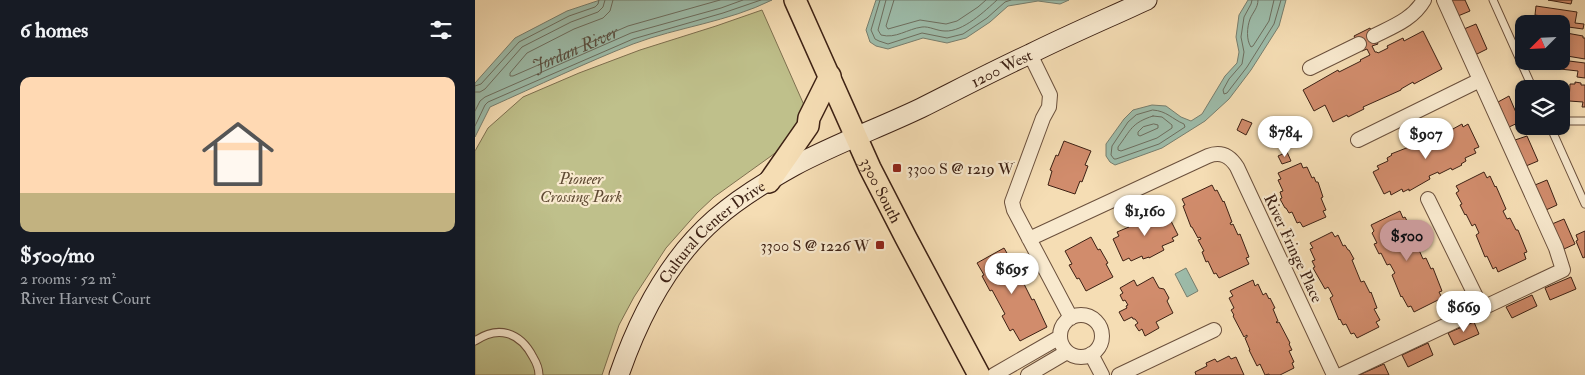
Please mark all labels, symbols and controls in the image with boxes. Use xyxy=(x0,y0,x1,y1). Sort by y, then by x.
north arrow xyxy=(1515,15,1570,70)
map controls xyxy=(1515,15,1570,135)
icon: filters xyxy=(427,16,455,44)
text: 6 homes xyxy=(20,17,88,44)
water label: Jordan River xyxy=(529,20,623,78)
street label: 1200 West xyxy=(968,45,1036,92)
button: layers xyxy=(1515,80,1570,135)
icon: home xyxy=(193,109,283,199)
pin: $784 xyxy=(1255,116,1315,158)
pin: $907 xyxy=(1396,118,1456,160)
text: $784 xyxy=(1269,122,1301,142)
text: $907 xyxy=(1410,124,1442,144)
street label: 3300 South xyxy=(856,155,906,227)
place label: 3300 S @ 1219 W xyxy=(907,159,1015,179)
marker: 3300 S @ 1219 W xyxy=(891,162,903,174)
park label: Pioneer Crossing Park xyxy=(540,169,622,207)
street label: Cultural Center Drive xyxy=(655,176,769,288)
street label: River Fringe Place xyxy=(1259,191,1327,306)
pin: $1,160 xyxy=(1104,194,1186,237)
text: $1,160 xyxy=(1125,201,1165,221)
pin: $500 xyxy=(1377,220,1437,262)
text: $500 xyxy=(1391,226,1423,246)
place label: 3300 S @ 1226 W xyxy=(760,236,871,256)
marker: 3300 S @ 1226 W xyxy=(874,239,886,251)
text: $500/mo xyxy=(20,242,94,269)
pin: $695 xyxy=(982,252,1042,295)
text: $695 xyxy=(996,259,1028,279)
text: 2 rooms · 52 m² xyxy=(20,269,116,289)
text: River Harvest Court xyxy=(20,289,151,309)
pin: $669 xyxy=(1434,290,1494,333)
text: $669 xyxy=(1447,297,1481,317)

